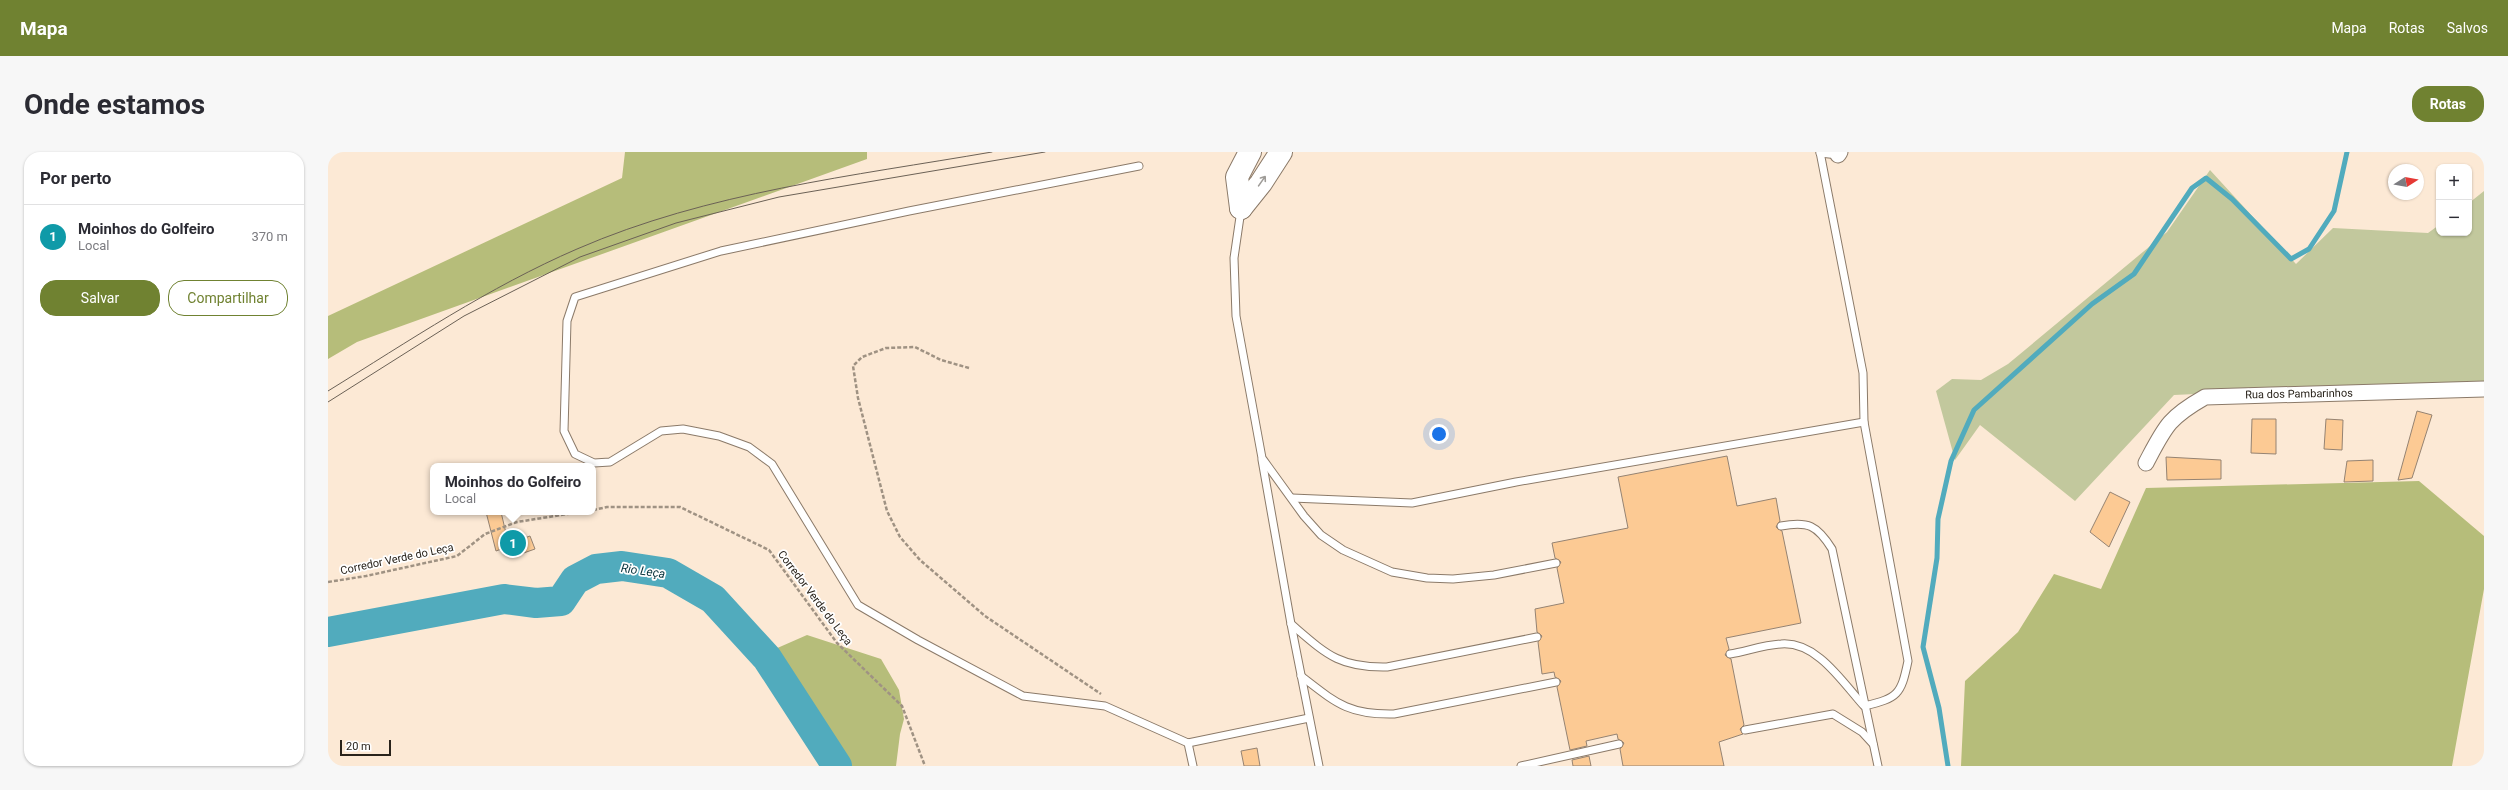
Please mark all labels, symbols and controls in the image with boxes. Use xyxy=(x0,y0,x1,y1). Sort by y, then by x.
text: Mapa xyxy=(20,17,68,40)
text: Mapa xyxy=(2331,20,2367,36)
text: Rotas xyxy=(2389,20,2425,36)
text: Salvos xyxy=(2447,20,2488,36)
button: Rotas xyxy=(2412,86,2484,122)
text: Onde estamos xyxy=(24,88,205,121)
north arrow xyxy=(2388,164,2424,200)
map controls xyxy=(2436,164,2472,236)
button: + xyxy=(2436,164,2472,200)
text: Por perto xyxy=(40,168,111,188)
one-way arrow xyxy=(1258,176,1266,187)
button: − xyxy=(2436,200,2472,236)
text: Moinhos do Golfeiro xyxy=(78,220,215,238)
text: 1 xyxy=(49,229,57,244)
text: 370 m xyxy=(251,229,288,244)
text: Local xyxy=(78,238,109,253)
button: Salvar xyxy=(40,280,160,316)
button: Compartilhar xyxy=(168,280,288,316)
street label: Rua dos Pambarinhos xyxy=(2245,387,2353,401)
your location xyxy=(1429,424,1449,444)
popup xyxy=(430,463,596,515)
text: Moinhos do Golfeiro xyxy=(445,473,581,491)
text: Local xyxy=(445,491,476,506)
pin: 1 xyxy=(500,528,526,558)
street label: Corredor Verde do Leça xyxy=(339,541,455,577)
street label: Corredor Verde do Leça xyxy=(775,548,855,648)
water label: Rio Leça xyxy=(620,561,666,581)
scale bar xyxy=(340,738,391,757)
text: 20 m xyxy=(346,740,371,753)

